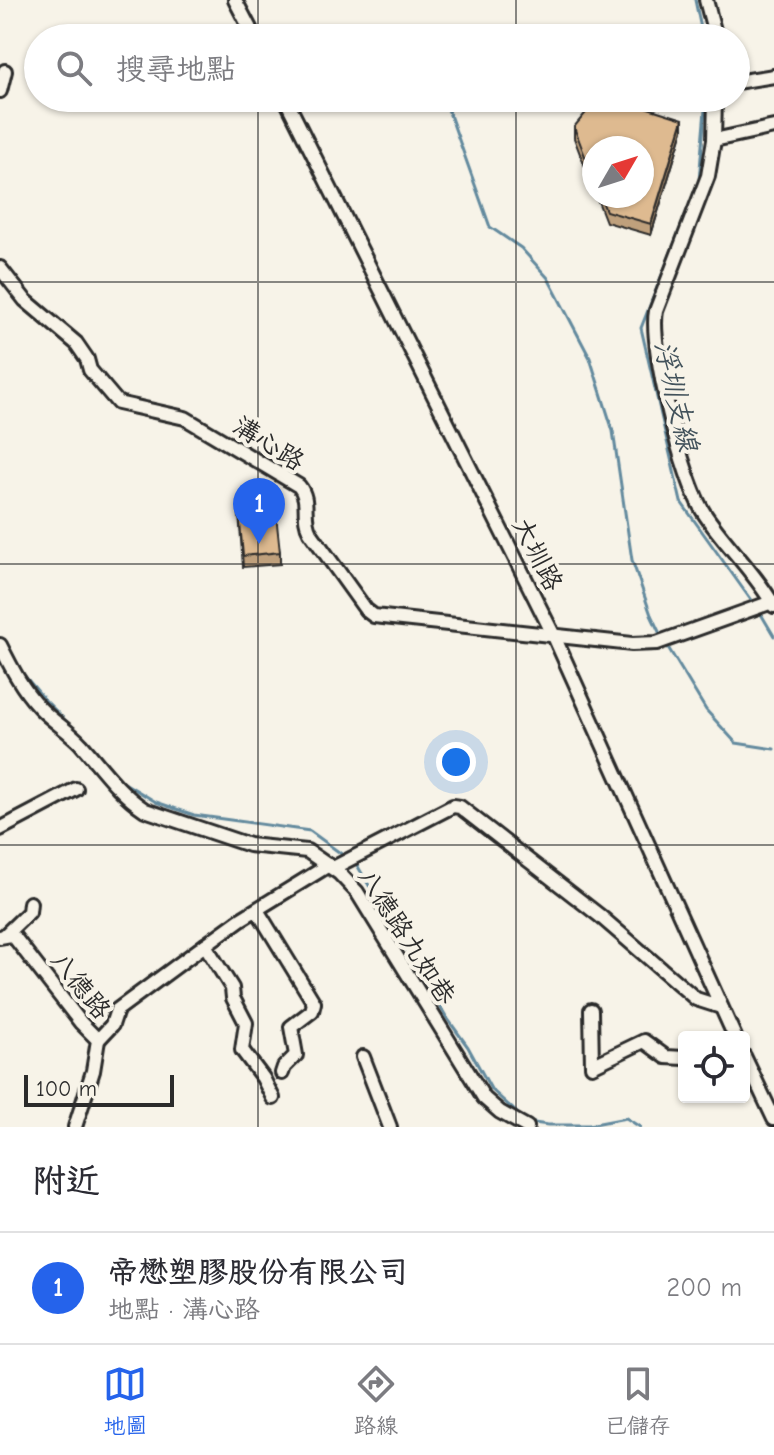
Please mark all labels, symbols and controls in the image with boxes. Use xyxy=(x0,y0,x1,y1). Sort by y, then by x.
search box xyxy=(24,24,750,112)
icon: search xyxy=(52,46,96,90)
text: 搜尋地點 xyxy=(116,52,236,87)
north arrow xyxy=(582,136,654,208)
water label: 浮圳支線 xyxy=(648,338,705,456)
street label: 溝心路 xyxy=(227,410,309,477)
pin: 1 xyxy=(233,478,285,544)
street label: 大圳路 xyxy=(506,513,568,596)
your location xyxy=(436,742,476,782)
street label: 八德路九如巷 xyxy=(351,863,461,1010)
street label: 八德路 xyxy=(44,946,116,1025)
map controls xyxy=(678,1031,750,1103)
button: locate xyxy=(678,1031,750,1103)
scale bar xyxy=(24,1071,174,1107)
text: 100 m xyxy=(36,1076,97,1102)
text: 附近 xyxy=(32,1161,100,1201)
text: 帝懋塑膠股份有限公司 xyxy=(108,1255,408,1290)
text: 1 xyxy=(53,1273,63,1303)
text: 200 m xyxy=(667,1273,742,1303)
text: 地點 · 溝心路 xyxy=(108,1295,260,1325)
tab: 地圖 xyxy=(103,1362,147,1439)
tab: 路線 xyxy=(354,1362,398,1439)
tab: 已儲存 xyxy=(605,1362,671,1439)

